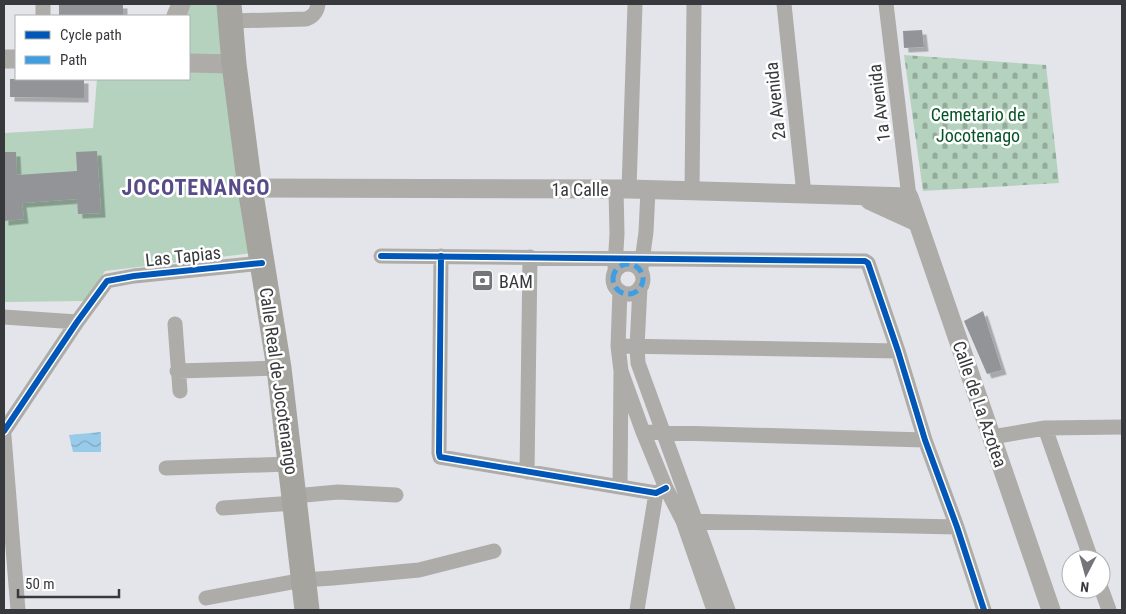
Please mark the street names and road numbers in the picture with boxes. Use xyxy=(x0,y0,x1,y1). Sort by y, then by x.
street label: 2a Avenida xyxy=(760,61,790,141)
street label: 1a Avenida xyxy=(864,63,894,143)
street label: 1a Calle xyxy=(551,179,609,200)
street label: Las Tapias xyxy=(144,242,222,270)
street label: Calle Real de Jocotenango xyxy=(255,286,303,476)
street label: Calle de La Azotea xyxy=(949,338,1011,470)

